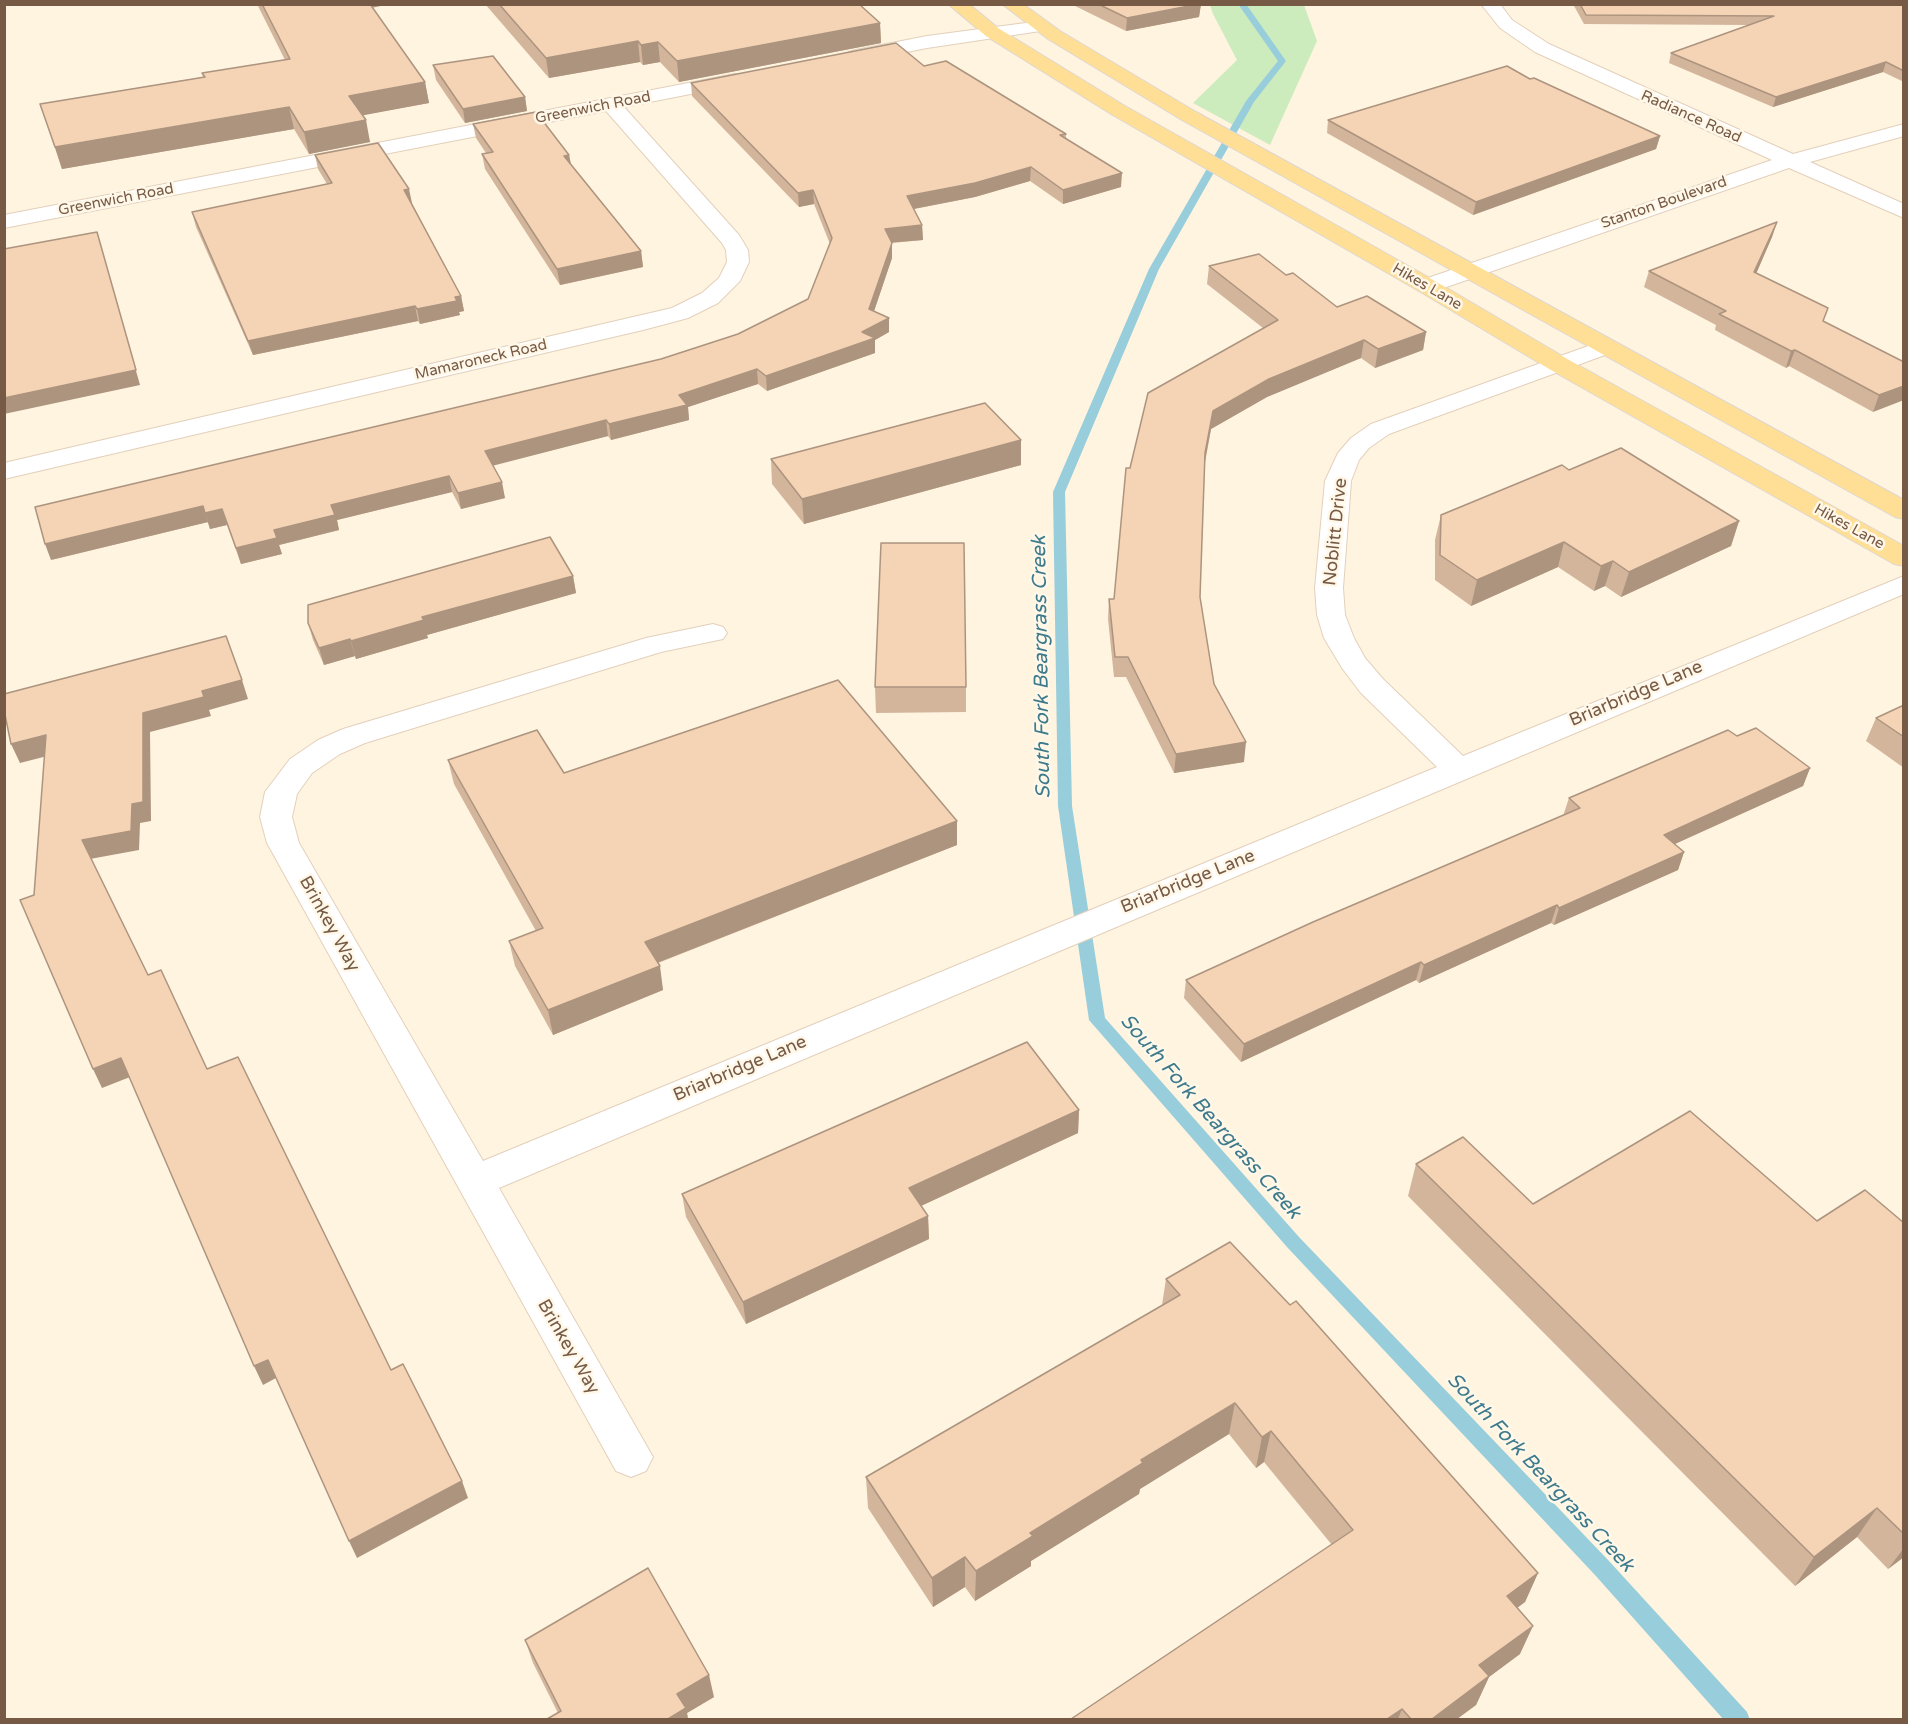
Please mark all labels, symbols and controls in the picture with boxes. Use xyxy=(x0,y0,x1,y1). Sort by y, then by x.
street label: Radiance Road xyxy=(1638,87,1744,147)
street label: Greenwich Road xyxy=(534,88,652,128)
street label: Stanton Boulevard xyxy=(1599,173,1729,233)
street label: Greenwich Road xyxy=(57,180,175,220)
street label: Hikes Lane xyxy=(1389,260,1465,314)
street label: Mamaroneck Road xyxy=(413,336,549,384)
street label: Noblitt Drive xyxy=(1320,477,1352,587)
street label: Hikes Lane xyxy=(1811,500,1887,554)
water label: South Fork Beargrass Creek xyxy=(1028,535,1056,799)
street label: Briarbridge Lane xyxy=(1566,656,1706,732)
street label: Briarbridge Lane xyxy=(1118,845,1258,919)
street label: Brinkey Way xyxy=(294,872,364,976)
water label: South Fork Beargrass Creek xyxy=(1115,1010,1305,1224)
street label: Briarbridge Lane xyxy=(670,1031,810,1107)
street label: Brinkey Way xyxy=(532,1296,604,1398)
water label: South Fork Beargrass Creek xyxy=(1441,1369,1639,1577)

